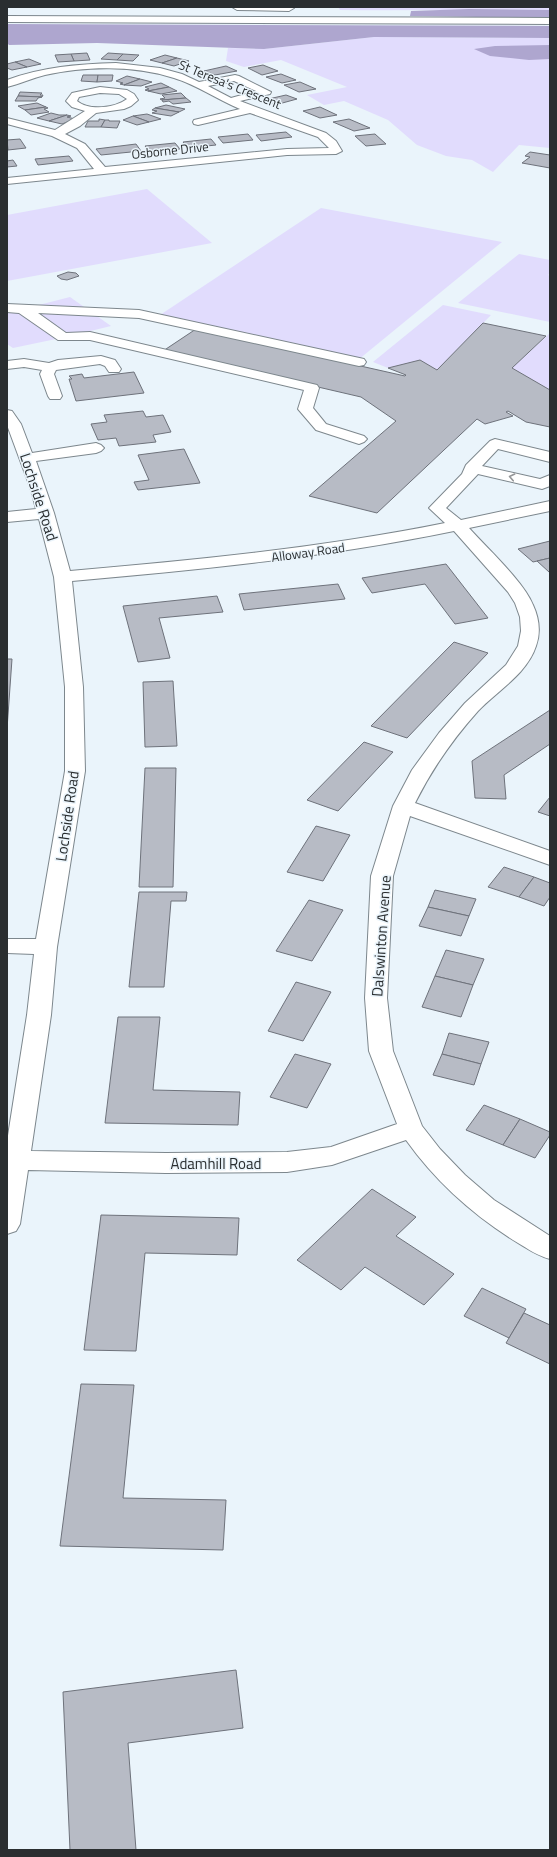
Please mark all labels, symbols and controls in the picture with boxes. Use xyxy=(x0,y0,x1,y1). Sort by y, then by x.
street label: St Teresa's Crescent xyxy=(176,54,285,114)
street label: Osborne Drive xyxy=(130,136,210,164)
street label: Lochside Road xyxy=(14,450,64,544)
one-way arrow xyxy=(509,474,516,482)
street label: Alloway Road xyxy=(270,537,346,567)
street label: Lochside Road xyxy=(49,769,85,863)
street label: Dalswinton Avenue xyxy=(365,874,397,998)
street label: Adamhill Road xyxy=(171,1152,261,1175)

